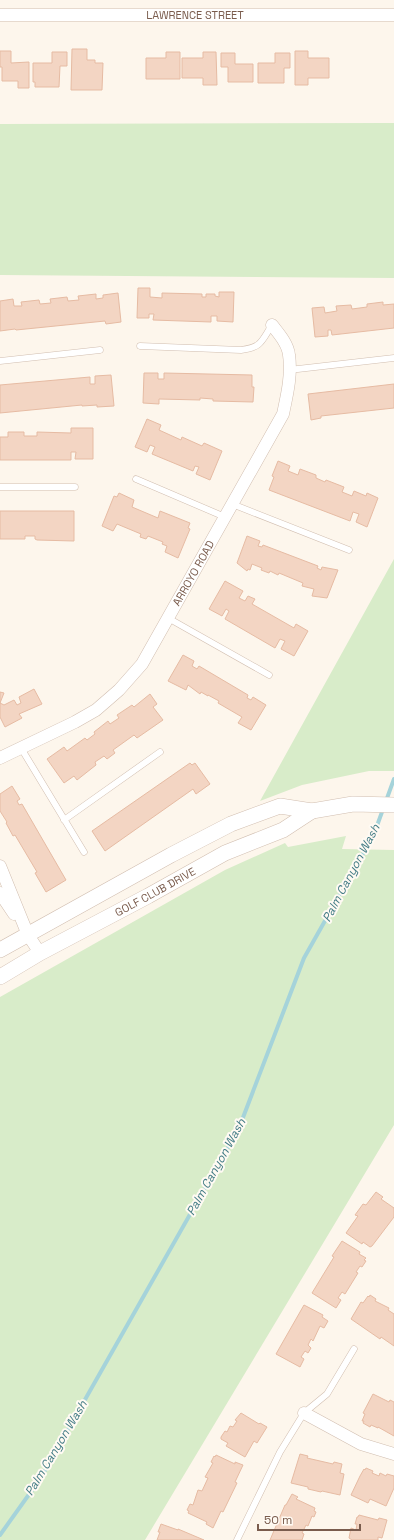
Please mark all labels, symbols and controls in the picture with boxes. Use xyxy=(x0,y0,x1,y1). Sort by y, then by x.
street label: LAWRENCE STREET xyxy=(146,8,244,22)
street label: ARROYO ROAD xyxy=(169,538,217,608)
water label: Palm Canyon Wash xyxy=(319,821,384,925)
street label: GOLF CLUB DRIVE xyxy=(112,864,198,919)
water label: Palm Canyon Wash xyxy=(183,1115,250,1218)
water label: Palm Canyon Wash xyxy=(21,1397,91,1499)
scale bar xyxy=(258,1506,360,1532)
text: 50 m xyxy=(264,1512,292,1528)

